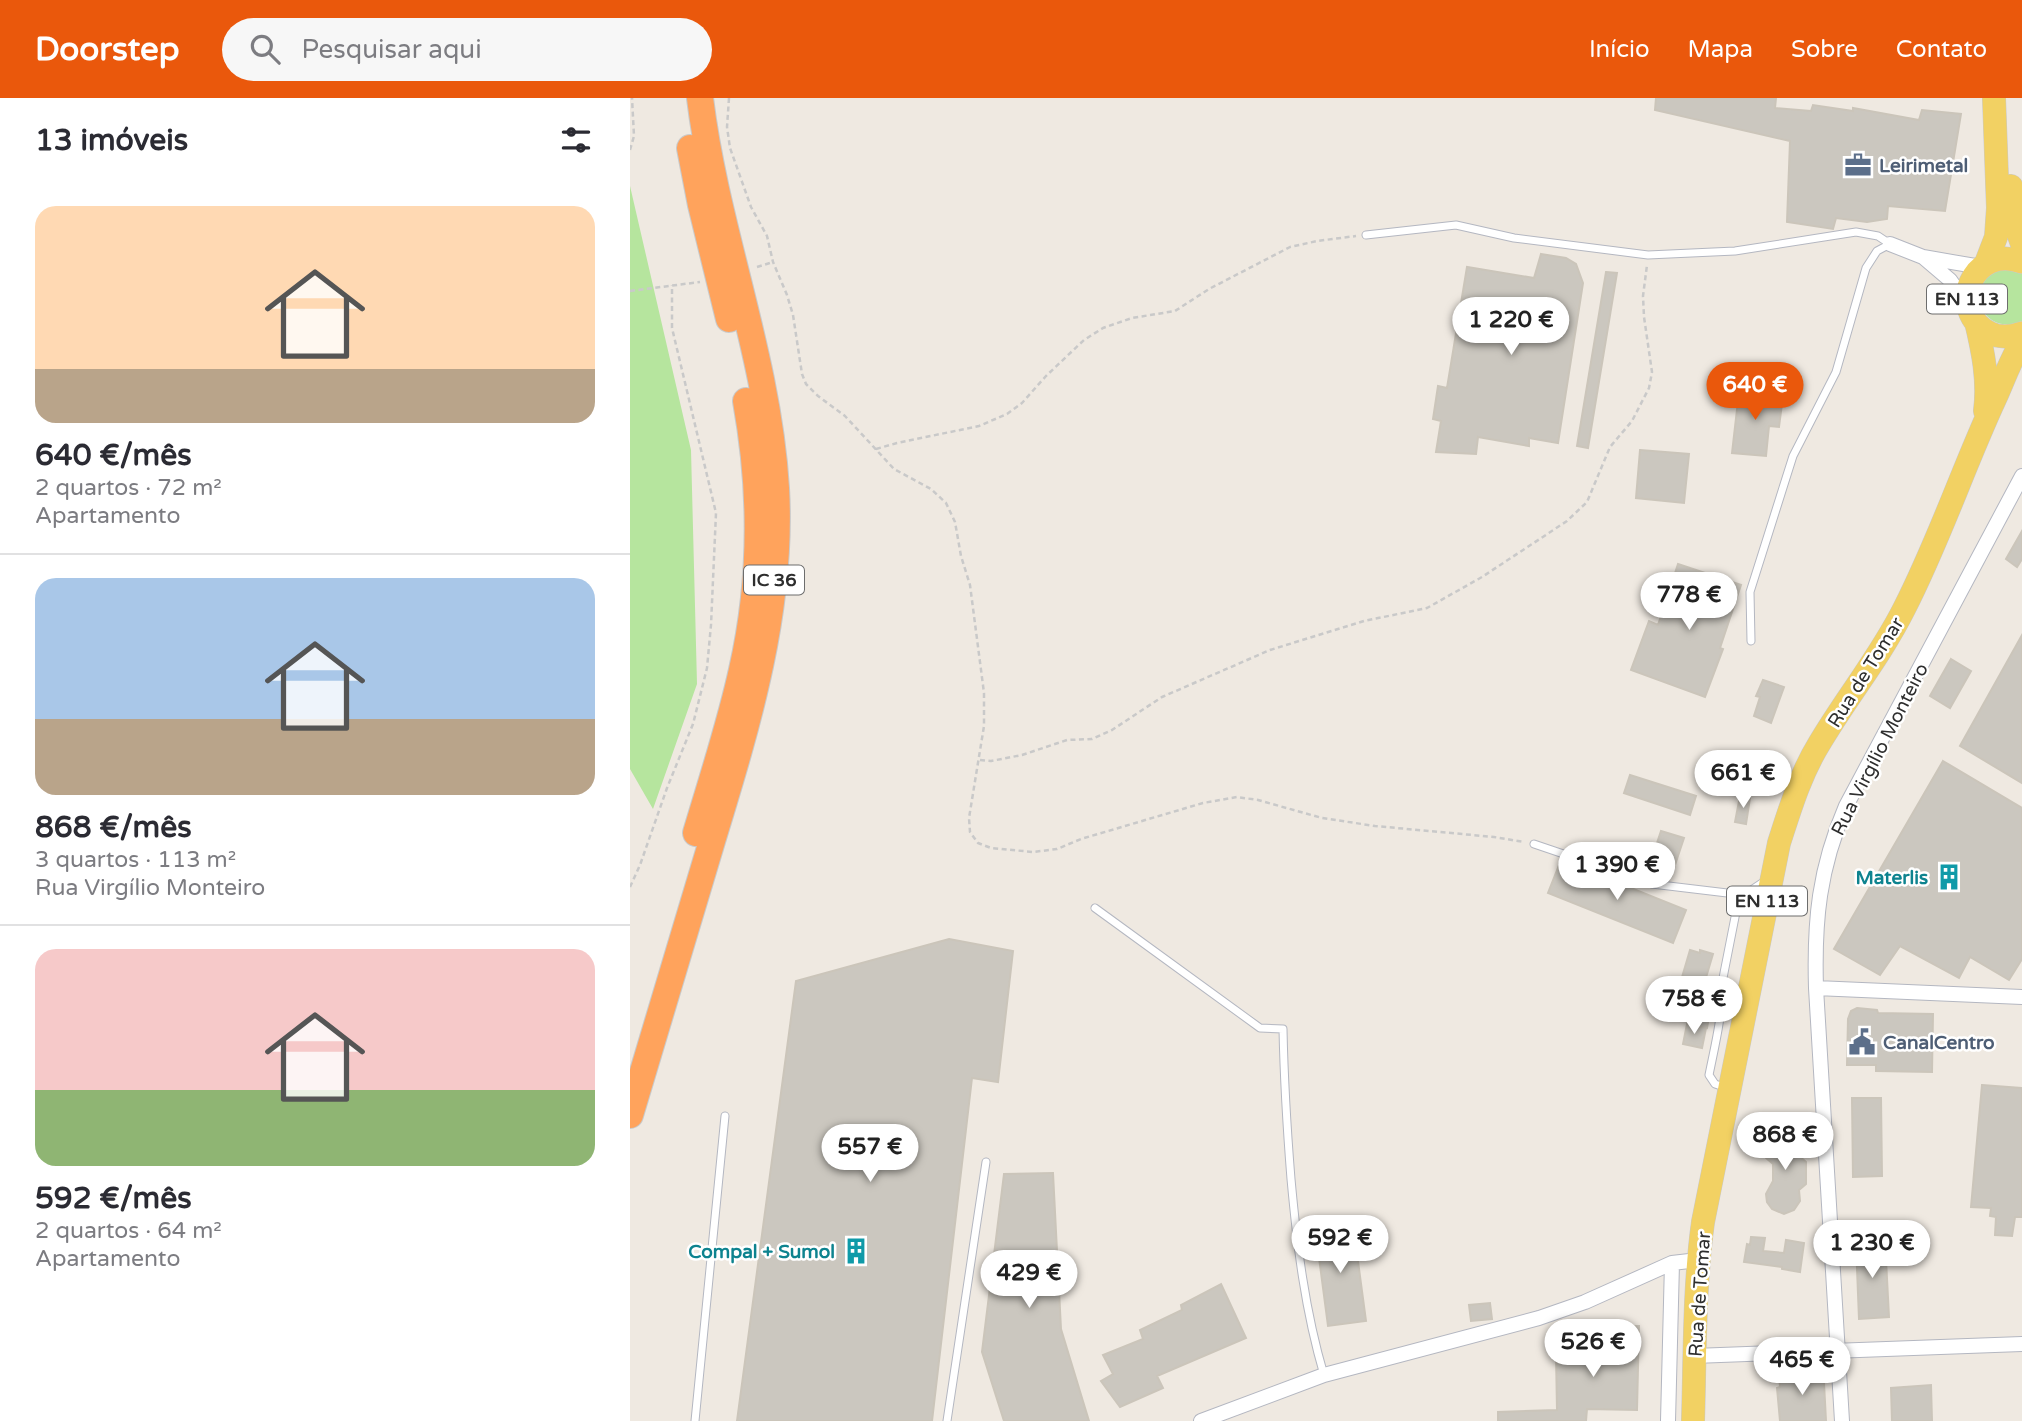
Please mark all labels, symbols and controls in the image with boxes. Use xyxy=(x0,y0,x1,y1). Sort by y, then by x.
search box xyxy=(222,18,712,81)
text: Doorstep xyxy=(35,30,180,69)
icon: search xyxy=(246,30,284,68)
text: Pesquisar aqui xyxy=(302,34,482,65)
text: Início xyxy=(1589,35,1650,64)
text: Mapa xyxy=(1688,35,1753,64)
text: Sobre xyxy=(1791,35,1858,64)
text: Contato xyxy=(1896,35,1987,64)
icon: filters xyxy=(557,121,595,159)
text: 13 imóveis xyxy=(35,122,188,159)
office icon: Leirimetal xyxy=(1843,150,1873,180)
place label: Leirimetal xyxy=(1879,155,1968,177)
icon: home xyxy=(252,251,378,377)
road number: EN 113 xyxy=(1927,284,2007,314)
pin: 1 220 € xyxy=(1446,298,1576,357)
text: 1 220 € xyxy=(1468,306,1554,334)
pin: 640 € xyxy=(1706,362,1804,422)
text: 640 € xyxy=(1723,371,1788,399)
text: 640 €/mês xyxy=(35,437,192,474)
text: 2 quartos · 72 m² xyxy=(35,474,222,502)
text: Apartamento xyxy=(35,502,180,530)
road number: IC 36 xyxy=(744,566,804,594)
pin: 778 € xyxy=(1640,573,1738,632)
text: 778 € xyxy=(1657,581,1722,609)
street label: Rua de Tomar xyxy=(1823,613,1909,732)
icon: home xyxy=(252,623,378,749)
street label: Rua Virgílio Monteiro xyxy=(1827,660,1933,839)
pin: 661 € xyxy=(1694,750,1792,810)
text: 661 € xyxy=(1711,759,1776,787)
text: 868 €/mês xyxy=(35,809,192,846)
pin: 1 390 € xyxy=(1552,842,1682,902)
text: 3 quartos · 113 m² xyxy=(35,846,236,874)
text: 1 390 € xyxy=(1574,851,1660,879)
building icon: Materlis xyxy=(1934,862,1964,892)
place label: Materlis xyxy=(1855,867,1928,889)
text: Rua Virgílio Monteiro xyxy=(35,874,265,902)
road number: EN 113 xyxy=(1727,886,1807,916)
pin: 758 € xyxy=(1645,976,1743,1036)
text: 758 € xyxy=(1662,985,1727,1013)
icon: home xyxy=(252,994,378,1120)
public building icon: CanalCentro xyxy=(1847,1027,1877,1057)
place label: CanalCentro xyxy=(1883,1032,1994,1054)
pin: 868 € xyxy=(1736,1112,1834,1172)
text: 868 € xyxy=(1753,1121,1818,1149)
pin: 557 € xyxy=(821,1124,919,1184)
text: 557 € xyxy=(838,1133,903,1161)
text: 592 €/mês xyxy=(35,1180,192,1217)
pin: 592 € xyxy=(1291,1216,1389,1275)
text: 2 quartos · 64 m² xyxy=(35,1217,222,1245)
pin: 1 230 € xyxy=(1807,1220,1937,1280)
text: 592 € xyxy=(1308,1224,1373,1252)
text: 1 230 € xyxy=(1829,1229,1915,1257)
street label: Rua de Tomar xyxy=(1685,1230,1715,1358)
building icon: Compal + Sumol xyxy=(841,1236,871,1266)
place label: Compal + Sumol xyxy=(688,1241,835,1264)
text: Apartamento xyxy=(35,1245,180,1273)
pin: 429 € xyxy=(980,1250,1078,1310)
text: 429 € xyxy=(997,1259,1062,1287)
pin: 526 € xyxy=(1544,1320,1642,1379)
text: 526 € xyxy=(1561,1328,1626,1356)
pin: 465 € xyxy=(1753,1338,1851,1397)
text: 465 € xyxy=(1770,1346,1835,1374)

